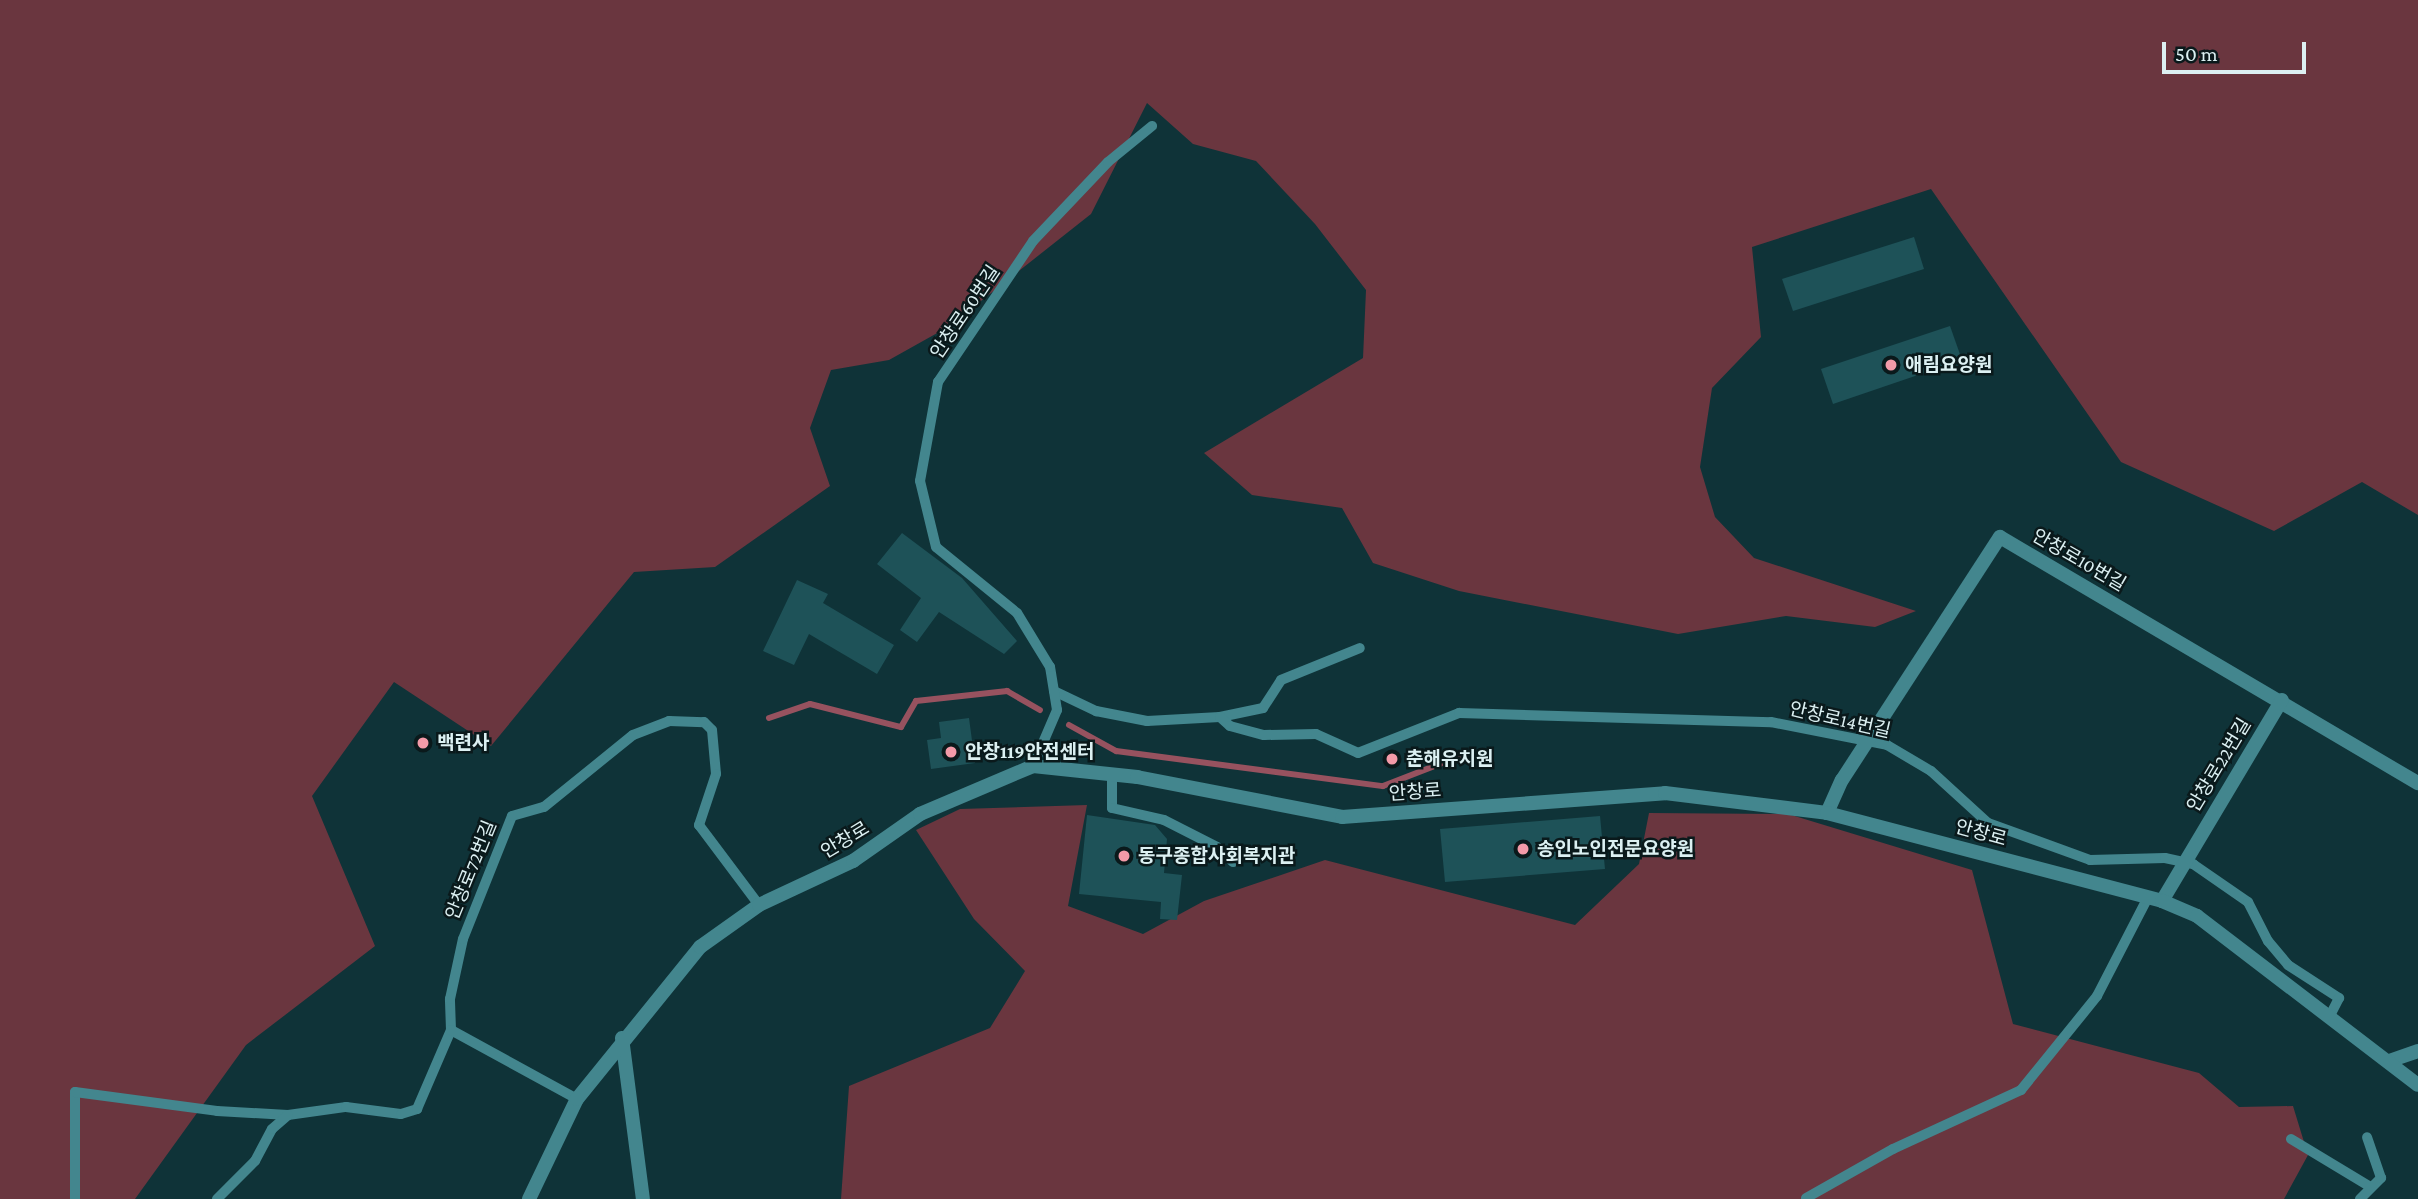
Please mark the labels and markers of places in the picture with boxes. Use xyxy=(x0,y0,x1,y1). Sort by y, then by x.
place label: 애림요양원 xyxy=(1905,354,1992,376)
marker: 애림요양원 xyxy=(1883,357,1899,373)
place label: 백련사 xyxy=(437,732,489,754)
marker: 백련사 xyxy=(415,735,431,751)
place label: 안창119안전센터 xyxy=(965,741,1094,763)
marker: 안창119안전센터 xyxy=(943,744,959,760)
place label: 춘해유치원 xyxy=(1406,748,1493,770)
marker: 춘해유치원 xyxy=(1384,751,1400,767)
place label: 송인노인전문요양원 xyxy=(1537,838,1694,860)
marker: 송인노인전문요양원 xyxy=(1515,841,1531,857)
place label: 동구종합사회복지관 xyxy=(1138,845,1295,867)
marker: 동구종합사회복지관 xyxy=(1116,848,1132,864)

